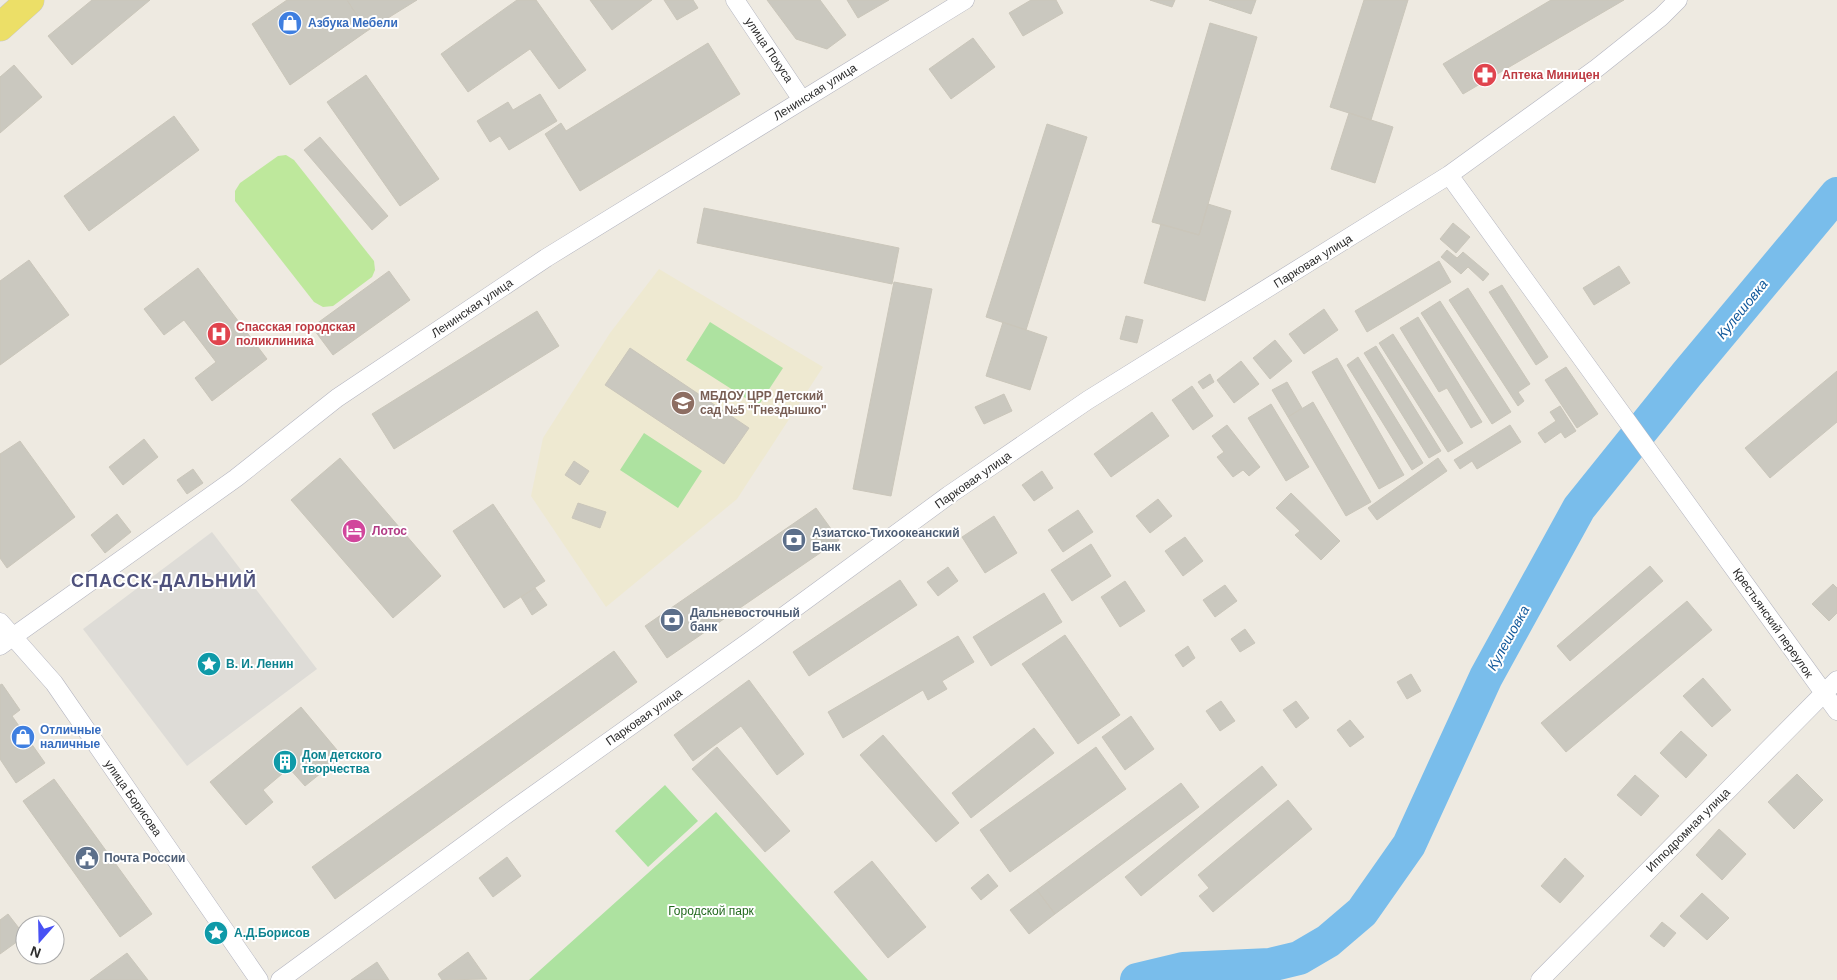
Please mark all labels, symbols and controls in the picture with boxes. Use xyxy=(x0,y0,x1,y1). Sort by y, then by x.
shop icon: Азбука Мебели xyxy=(277,10,303,36)
street label: улица Покуса xyxy=(742,15,796,85)
place label: Азбука Мебели xyxy=(308,16,398,30)
street label: Ленинская улица xyxy=(771,61,859,123)
pharmacy icon: Аптека Миницен xyxy=(1472,62,1498,88)
place label: Аптека Миницен xyxy=(1502,68,1600,82)
street label: Парковая улица xyxy=(1271,231,1355,291)
street label: Ленинская улица xyxy=(428,275,516,341)
water label: Кулешовка xyxy=(1713,276,1771,342)
place label: Спасская городская поликлиника xyxy=(236,320,355,348)
hospital icon: Спасская городская поликлиника xyxy=(206,321,232,347)
place label: МБДОУ ЦРР Детский сад №5 "Гнездышко" xyxy=(700,389,827,417)
school or university icon: МБДОУ ЦРР Детский сад №5 "Гнездышко" xyxy=(670,390,696,416)
street label: Парковая улица xyxy=(932,448,1014,511)
hotel icon: Лотос xyxy=(341,518,367,544)
place label: Лотос xyxy=(372,524,407,538)
place label: Азиатско-Тихоокеанский Банк xyxy=(812,526,960,554)
bank icon: Азиатско-Тихоокеанский Банк xyxy=(781,527,807,553)
street label: Крестьянский переулок xyxy=(1730,566,1817,681)
district label: СПАССК-ДАЛЬНИЙ xyxy=(71,570,257,591)
water label: Кулешовка xyxy=(1484,603,1532,673)
place label: Дальневосточный банк xyxy=(690,606,800,634)
bank icon: Дальневосточный банк xyxy=(659,607,685,633)
place icon: В. И. Ленин xyxy=(196,651,222,677)
place label: В. И. Ленин xyxy=(226,657,294,671)
street label: Парковая улица xyxy=(603,685,685,748)
place label: Отличные наличные xyxy=(40,723,102,751)
shop icon: Отличные наличные xyxy=(10,724,36,750)
place label: Дом детского творчества xyxy=(302,748,382,776)
building icon: Дом детского творчества xyxy=(272,749,298,775)
street label: улица Борисова xyxy=(101,757,165,839)
street label: Ипподромная улица xyxy=(1643,785,1733,875)
public building icon: Почта России xyxy=(74,845,100,871)
place label: Почта России xyxy=(104,851,186,865)
park label: Городской парк xyxy=(668,904,755,918)
north arrow xyxy=(15,915,65,965)
place icon: А.Д.Борисов xyxy=(203,920,229,946)
place label: А.Д.Борисов xyxy=(234,926,310,940)
text: N xyxy=(28,943,43,961)

